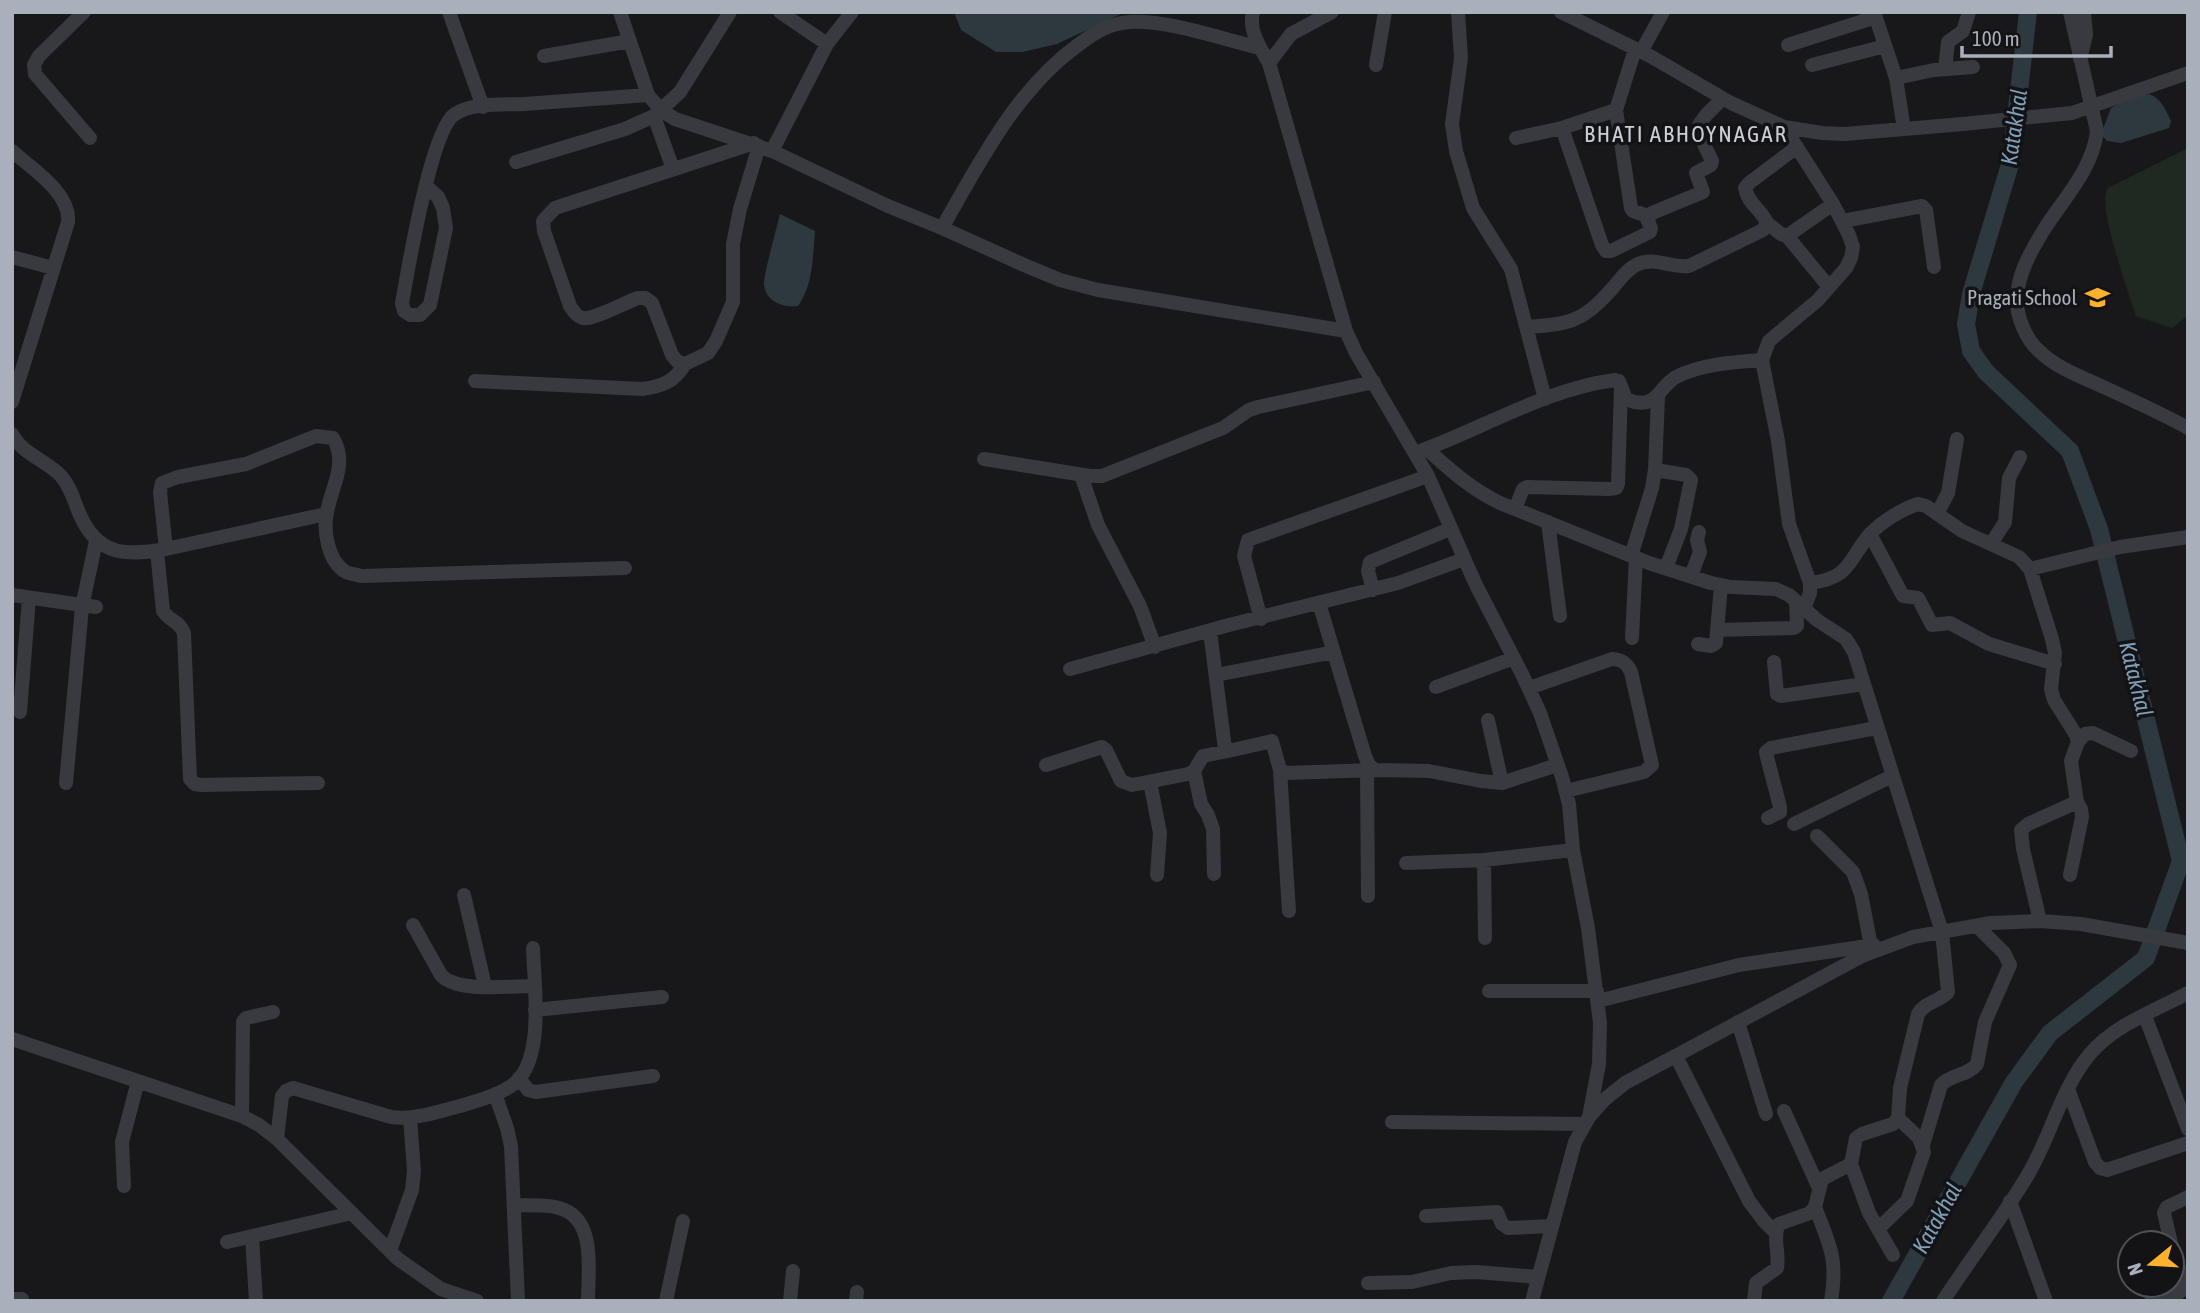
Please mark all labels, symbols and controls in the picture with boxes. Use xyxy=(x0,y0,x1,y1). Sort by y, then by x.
scale bar xyxy=(1962,14,2111,58)
text: 100 m xyxy=(1972,26,2020,50)
water label: Katakhal xyxy=(1996,87,2032,167)
district label: BHATI ABHOYNAGAR xyxy=(1584,121,1788,147)
school or university icon: Pragati School xyxy=(2083,283,2111,311)
place label: Pragati School xyxy=(1967,285,2077,309)
water label: Katakhal xyxy=(2114,639,2158,719)
water label: Katakhal xyxy=(1907,1178,1967,1258)
north arrow xyxy=(2116,1229,2186,1299)
text: N xyxy=(2123,1261,2147,1278)

